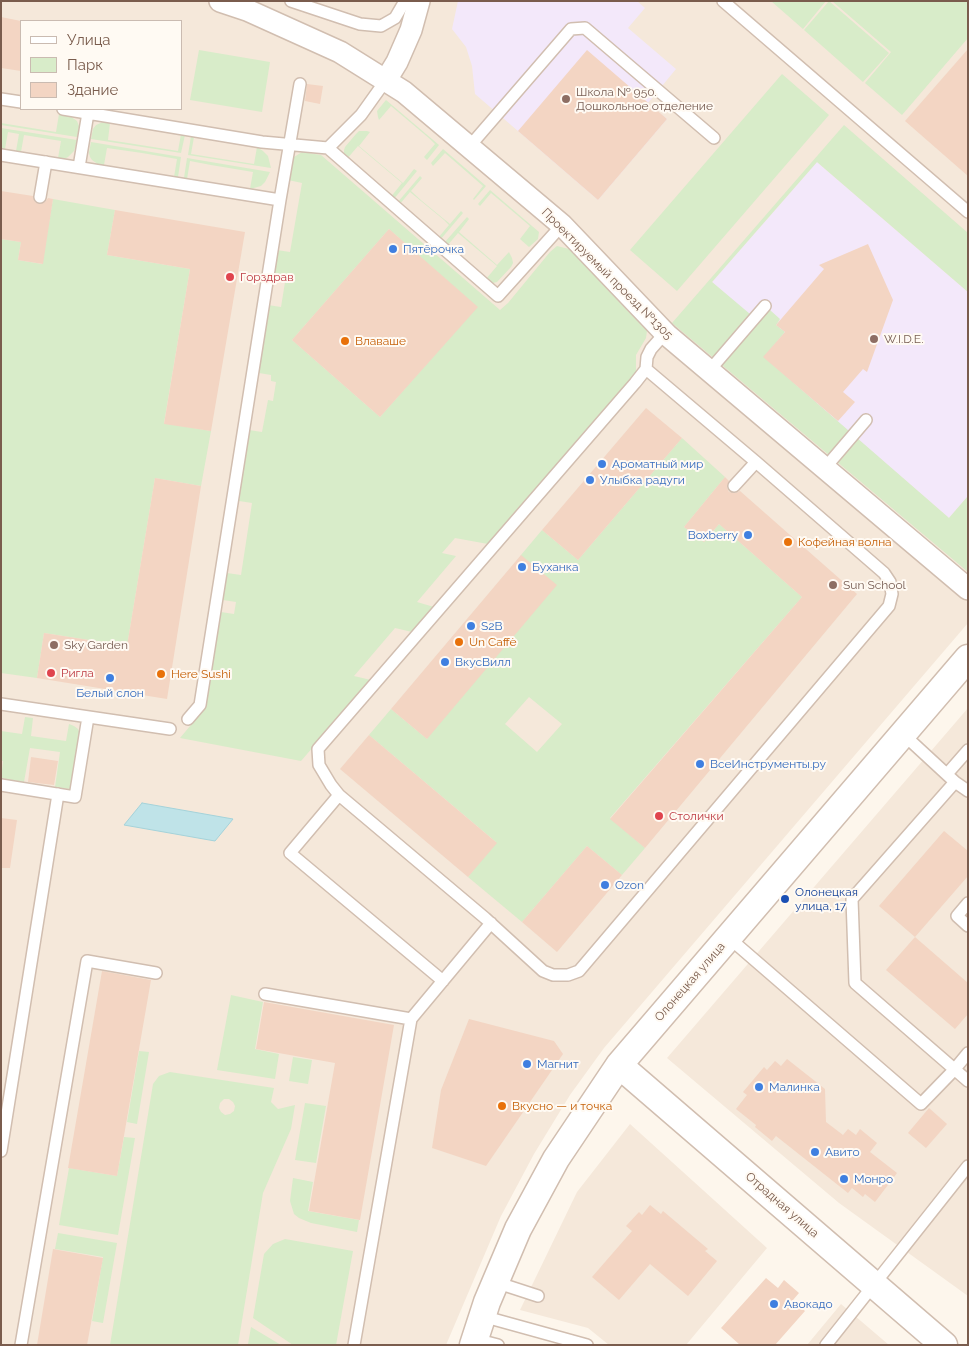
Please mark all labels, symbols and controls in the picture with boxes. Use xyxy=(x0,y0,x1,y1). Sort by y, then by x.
legend xyxy=(20,20,182,110)
text: Улица xyxy=(67,31,111,49)
text: Парк xyxy=(67,56,103,74)
text: Здание xyxy=(67,81,118,99)
place label: Школа № 950. Дошкольное отделение xyxy=(576,85,713,113)
marker: Школа № 950. Дошкольное отделение xyxy=(560,93,572,105)
street label: Проектируемый проезд №1305 xyxy=(538,205,676,343)
place label: Пятёрочка xyxy=(403,242,464,256)
marker: Пятёрочка xyxy=(387,243,399,255)
place label: Горздрав xyxy=(240,270,294,284)
marker: Горздрав xyxy=(224,271,236,283)
place label: W.I.D.E. xyxy=(884,332,923,346)
marker: W.I.D.E. xyxy=(868,333,880,345)
place label: Влаваше xyxy=(355,334,406,348)
marker: Влаваше xyxy=(339,335,351,347)
place label: Ароматный мир xyxy=(612,457,703,471)
marker: Ароматный мир xyxy=(596,458,608,470)
place label: Улыбка радуги xyxy=(600,473,685,487)
marker: Улыбка радуги xyxy=(584,474,596,486)
place label: Boxberry xyxy=(688,528,738,542)
marker: Boxberry xyxy=(742,529,754,541)
place label: Кофейная волна xyxy=(798,535,892,549)
marker: Кофейная волна xyxy=(782,536,794,548)
place label: Буханка xyxy=(532,560,579,574)
marker: Буханка xyxy=(516,561,528,573)
place label: Sun School xyxy=(843,578,906,592)
marker: Sun School xyxy=(827,579,839,591)
place label: S2B xyxy=(481,619,503,633)
marker: S2B xyxy=(465,620,477,632)
place label: Un Caffè xyxy=(469,635,517,649)
marker: Un Caffè xyxy=(453,636,465,648)
place label: Sky Garden xyxy=(64,638,128,652)
marker: Sky Garden xyxy=(48,639,60,651)
place label: ВкусВилл xyxy=(455,655,511,669)
marker: ВкусВилл xyxy=(439,656,451,668)
place label: Ригла xyxy=(61,666,94,680)
marker: Ригла xyxy=(45,667,57,679)
place label: Here Sushi xyxy=(171,667,231,681)
marker: Here Sushi xyxy=(155,668,167,680)
marker: Белый слон xyxy=(104,672,116,684)
place label: Белый слон xyxy=(76,686,144,700)
place label: ВсеИнструменты.ру xyxy=(710,757,826,771)
marker: ВсеИнструменты.ру xyxy=(694,758,706,770)
place label: Столички xyxy=(669,809,724,823)
marker: Столички xyxy=(653,810,665,822)
place label: Ozon xyxy=(615,878,644,892)
marker: Ozon xyxy=(599,879,611,891)
place label: Олонецкая улица, 17 xyxy=(795,885,858,913)
marker: Олонецкая улица, 17 xyxy=(779,893,791,905)
street label: Олонецкая улица xyxy=(652,940,728,1024)
place label: Магнит xyxy=(537,1057,579,1071)
marker: Магнит xyxy=(521,1058,533,1070)
place label: Малинка xyxy=(769,1080,820,1094)
marker: Малинка xyxy=(753,1081,765,1093)
place label: Вкусно — и точка xyxy=(512,1099,612,1113)
marker: Вкусно — и точка xyxy=(496,1100,508,1112)
place label: Авито xyxy=(825,1145,860,1159)
marker: Авито xyxy=(809,1146,821,1158)
street label: Отрадная улица xyxy=(742,1169,822,1241)
place label: Монро xyxy=(854,1172,893,1186)
marker: Монро xyxy=(838,1173,850,1185)
place label: Авокадо xyxy=(784,1297,833,1311)
marker: Авокадо xyxy=(768,1298,780,1310)

